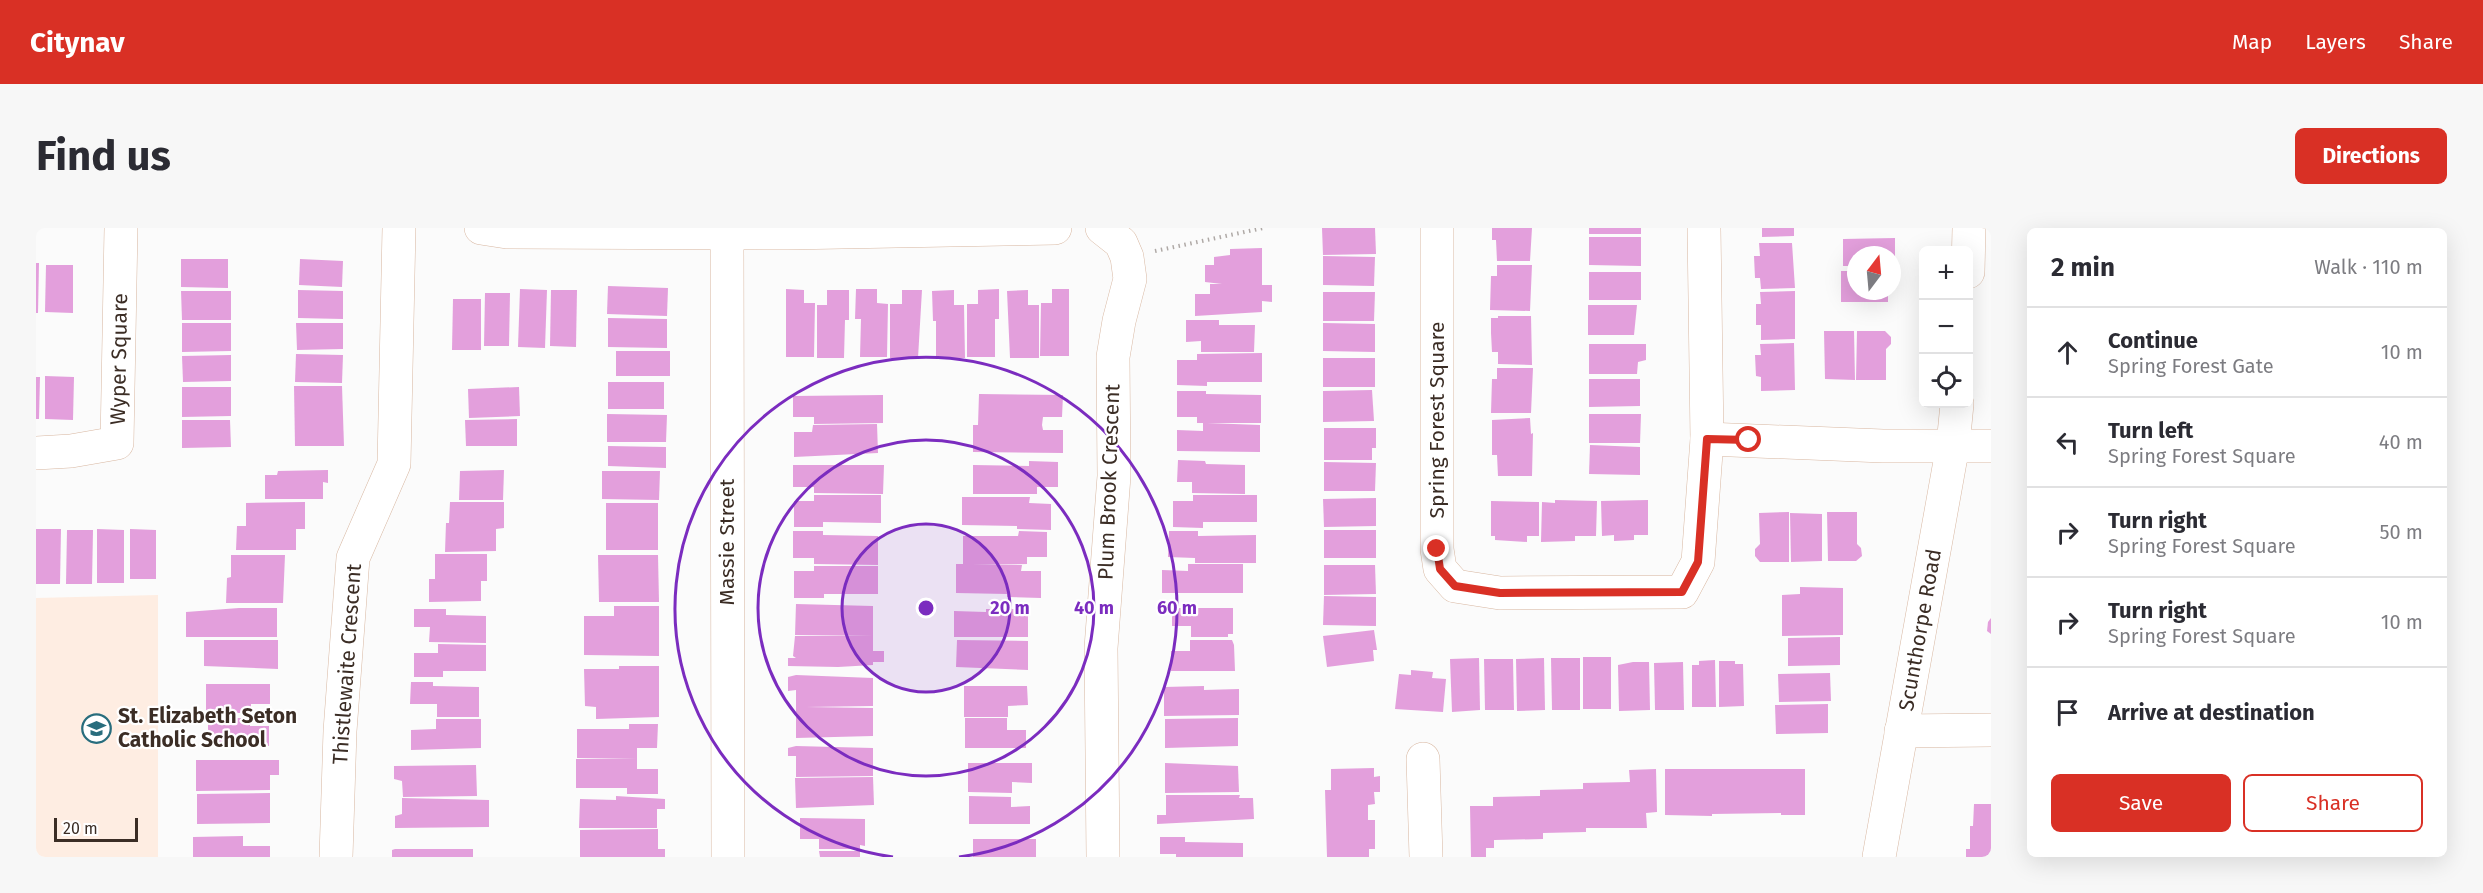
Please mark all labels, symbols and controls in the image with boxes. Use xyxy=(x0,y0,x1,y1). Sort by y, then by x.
text: Citynav xyxy=(30,26,125,59)
text: Map xyxy=(2232,29,2272,55)
text: Layers xyxy=(2305,29,2366,55)
text: Share xyxy=(2399,29,2453,55)
button: Directions xyxy=(2295,128,2447,184)
text: Find us xyxy=(36,131,171,181)
north arrow xyxy=(1847,246,1901,300)
map controls xyxy=(1919,246,1973,408)
button: + xyxy=(1919,246,1973,300)
text: 2 min xyxy=(2051,252,2115,283)
text: Walk · 110 m xyxy=(2314,255,2423,279)
street label: Wyper Square xyxy=(105,293,133,425)
button: − xyxy=(1919,300,1973,354)
street label: Spring Forest Square xyxy=(1424,321,1450,519)
text: Continue xyxy=(2108,327,2198,354)
icon: ahead xyxy=(2051,336,2084,369)
text: 10 m xyxy=(2381,340,2423,364)
button: locate xyxy=(1919,354,1973,408)
text: Spring Forest Gate xyxy=(2108,354,2274,378)
street label: Plum Brook Crescent xyxy=(1093,383,1125,580)
text: Turn left xyxy=(2108,417,2193,444)
route start xyxy=(1735,426,1761,452)
icon: left xyxy=(2051,426,2084,459)
text: 40 m xyxy=(2379,430,2423,454)
text: Spring Forest Square xyxy=(2108,444,2296,468)
street label: Massie Street xyxy=(714,478,740,605)
text: Turn right xyxy=(2108,507,2207,534)
icon: right xyxy=(2051,516,2084,549)
text: 50 m xyxy=(2379,520,2423,544)
text: Spring Forest Square xyxy=(2108,534,2296,558)
route end xyxy=(1423,535,1449,561)
street label: Scunthorpe Road xyxy=(1893,547,1947,713)
street label: Thistlewaite Crescent xyxy=(327,562,367,765)
text: 20 m xyxy=(990,597,1030,619)
text: 40 m xyxy=(1074,597,1114,619)
text: 60 m xyxy=(1157,597,1197,619)
text: Turn right xyxy=(2108,597,2207,624)
centre of rings xyxy=(916,598,936,618)
icon: right xyxy=(2051,606,2084,639)
text: 10 m xyxy=(2381,610,2423,634)
text: Spring Forest Square xyxy=(2108,624,2296,648)
icon: arrive xyxy=(2051,696,2084,729)
text: Arrive at destination xyxy=(2108,699,2315,726)
place label: St. Elizabeth Seton Catholic School xyxy=(118,703,297,753)
school or university icon: St. Elizabeth Seton Catholic School xyxy=(81,712,113,744)
button: Save xyxy=(2051,774,2231,832)
button: Share xyxy=(2243,774,2423,832)
scale bar xyxy=(54,815,138,842)
text: 20 m xyxy=(63,819,98,838)

